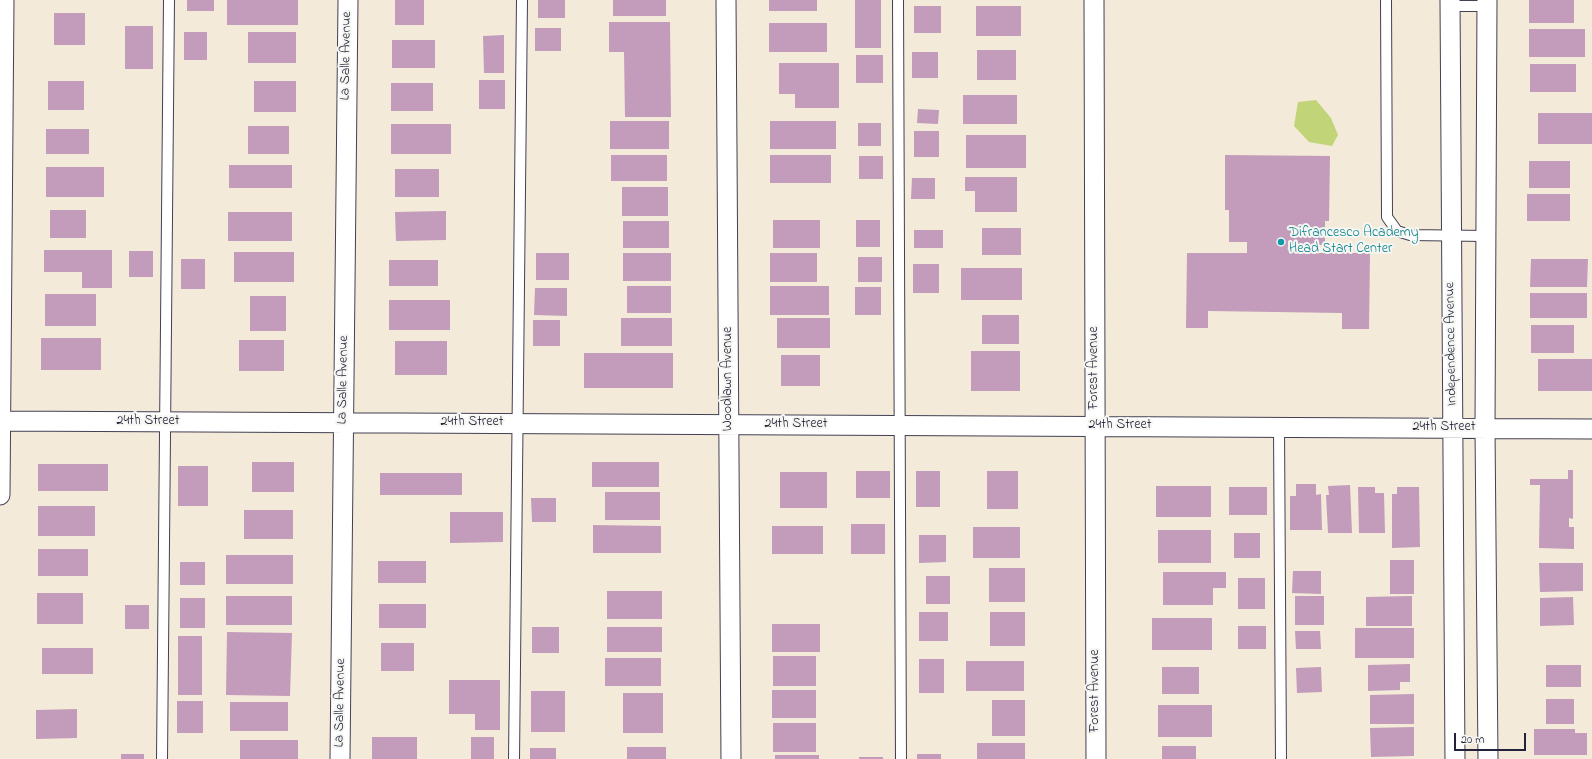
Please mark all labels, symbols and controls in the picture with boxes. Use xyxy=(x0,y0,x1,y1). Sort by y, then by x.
street label: La Salle Avenue xyxy=(338,11,356,101)
place label: Difrancesco Academy Head Start Center xyxy=(1289,226,1418,258)
marker: Difrancesco Academy Head Start Center xyxy=(1276,237,1286,247)
street label: Independence Avenue xyxy=(1443,282,1461,406)
street label: Woodlawn Avenue xyxy=(721,327,737,431)
street label: Forest Avenue xyxy=(1087,327,1103,409)
street label: La Salle Avenue xyxy=(335,335,353,425)
street label: 24th Street xyxy=(117,414,179,430)
street label: 24th Street xyxy=(441,415,503,431)
street label: 24th Street xyxy=(765,417,827,433)
street label: 24th Street xyxy=(1089,418,1151,434)
street label: 24th Street xyxy=(1413,420,1475,436)
street label: Forest Avenue xyxy=(1088,650,1104,732)
street label: La Salle Avenue xyxy=(332,658,350,748)
scale bar xyxy=(1456,725,1528,751)
text: 20 m xyxy=(1461,731,1484,749)

